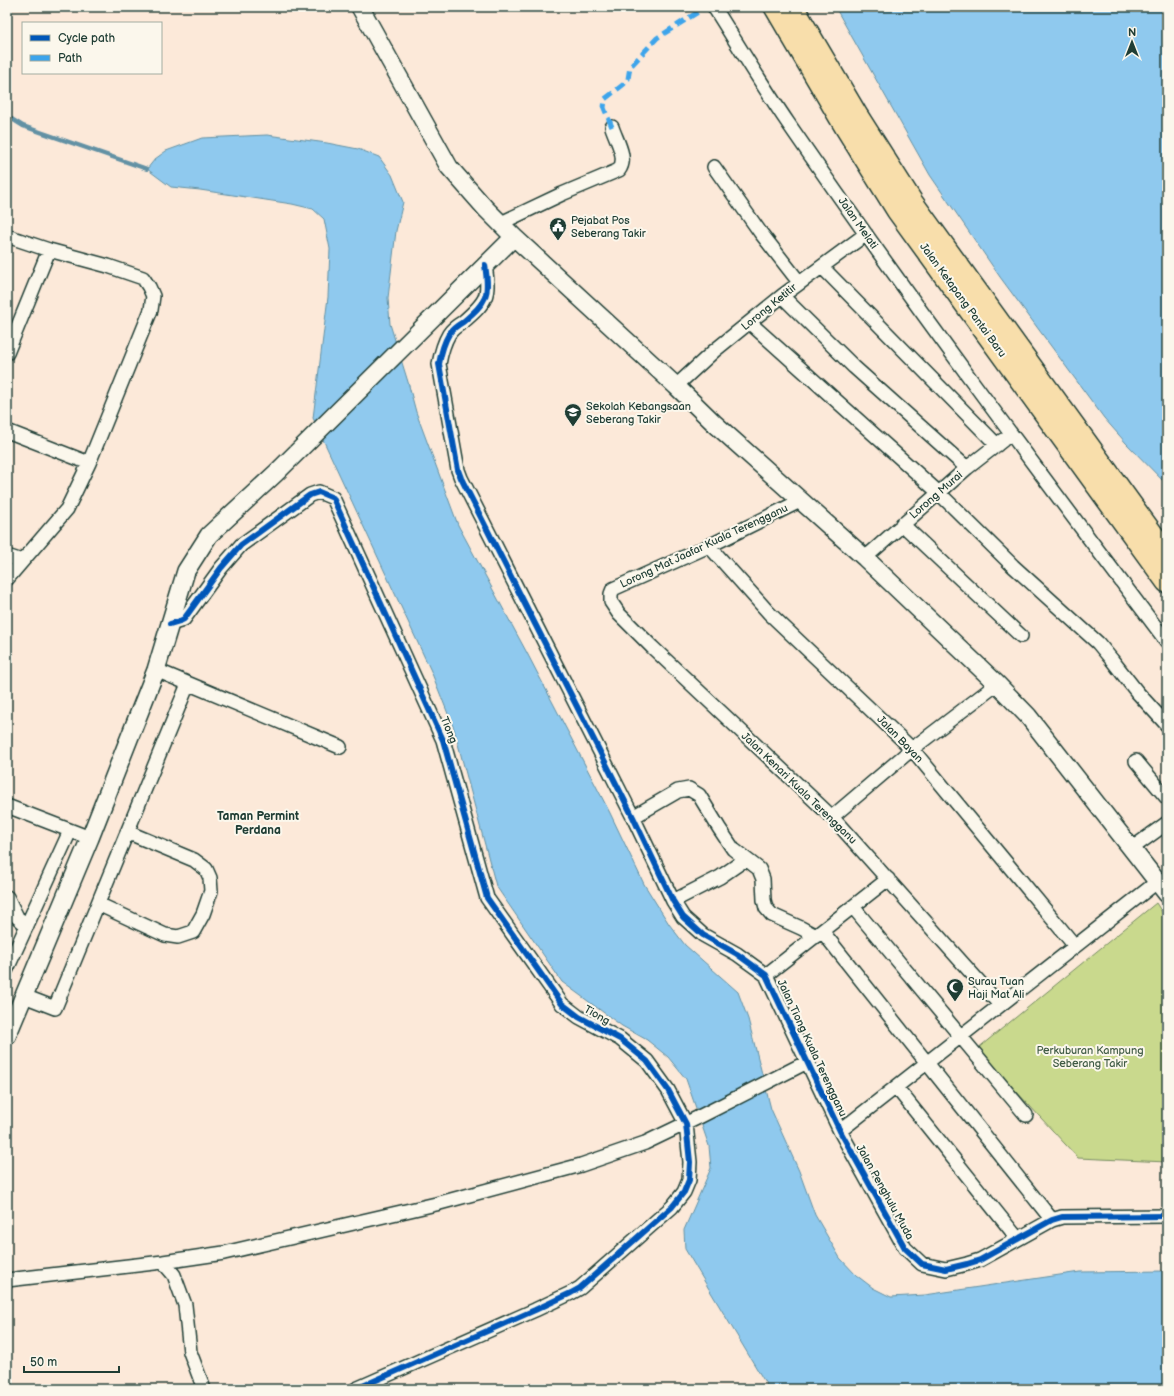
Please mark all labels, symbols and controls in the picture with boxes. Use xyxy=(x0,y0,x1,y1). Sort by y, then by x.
legend xyxy=(22,22,162,74)
north arrow xyxy=(1112,22,1152,62)
text: N xyxy=(1128,26,1136,39)
text: Cycle path xyxy=(58,31,115,46)
text: Path xyxy=(58,51,83,66)
street label: Jalan Melati xyxy=(835,195,881,251)
place label: Pejabat Pos Seberang Takir xyxy=(571,214,647,240)
public building icon: Pejabat Pos Seberang Takir xyxy=(548,216,568,241)
street label: Jalan Ketapang Pantai Baru xyxy=(917,240,1009,360)
street label: Lorong Ketitir xyxy=(739,280,800,333)
place label: Sekolah Kebangsaan Seberang Takir xyxy=(586,400,691,426)
school or university icon: Sekolah Kebangsaan Seberang Takir xyxy=(563,402,583,427)
street label: Lorong Murai xyxy=(907,468,965,522)
street label: Lorong Mat Jaafar Kuala Terengganu xyxy=(618,501,790,591)
street label: Jalan Bayan xyxy=(874,713,926,765)
street label: Tiong xyxy=(438,715,460,745)
street label: Jalan Kenari Kuala Terengganu xyxy=(739,729,859,847)
district label: Taman Permint Perdana xyxy=(217,809,299,838)
place label: Surau Tuan Haji Mat Ali xyxy=(968,975,1024,1001)
street label: Jalan Tiong Kuala Terengganu xyxy=(774,977,850,1119)
mosque icon: Surau Tuan Haji Mat Ali xyxy=(945,977,965,1002)
street label: Tiong xyxy=(582,1002,612,1028)
park label: Perkuburan Kampung Seberang Takir xyxy=(1036,1044,1144,1070)
street label: Jalan Penghulu Muda xyxy=(853,1142,917,1242)
scale bar xyxy=(24,1348,119,1374)
text: 50 m xyxy=(30,1355,57,1370)

